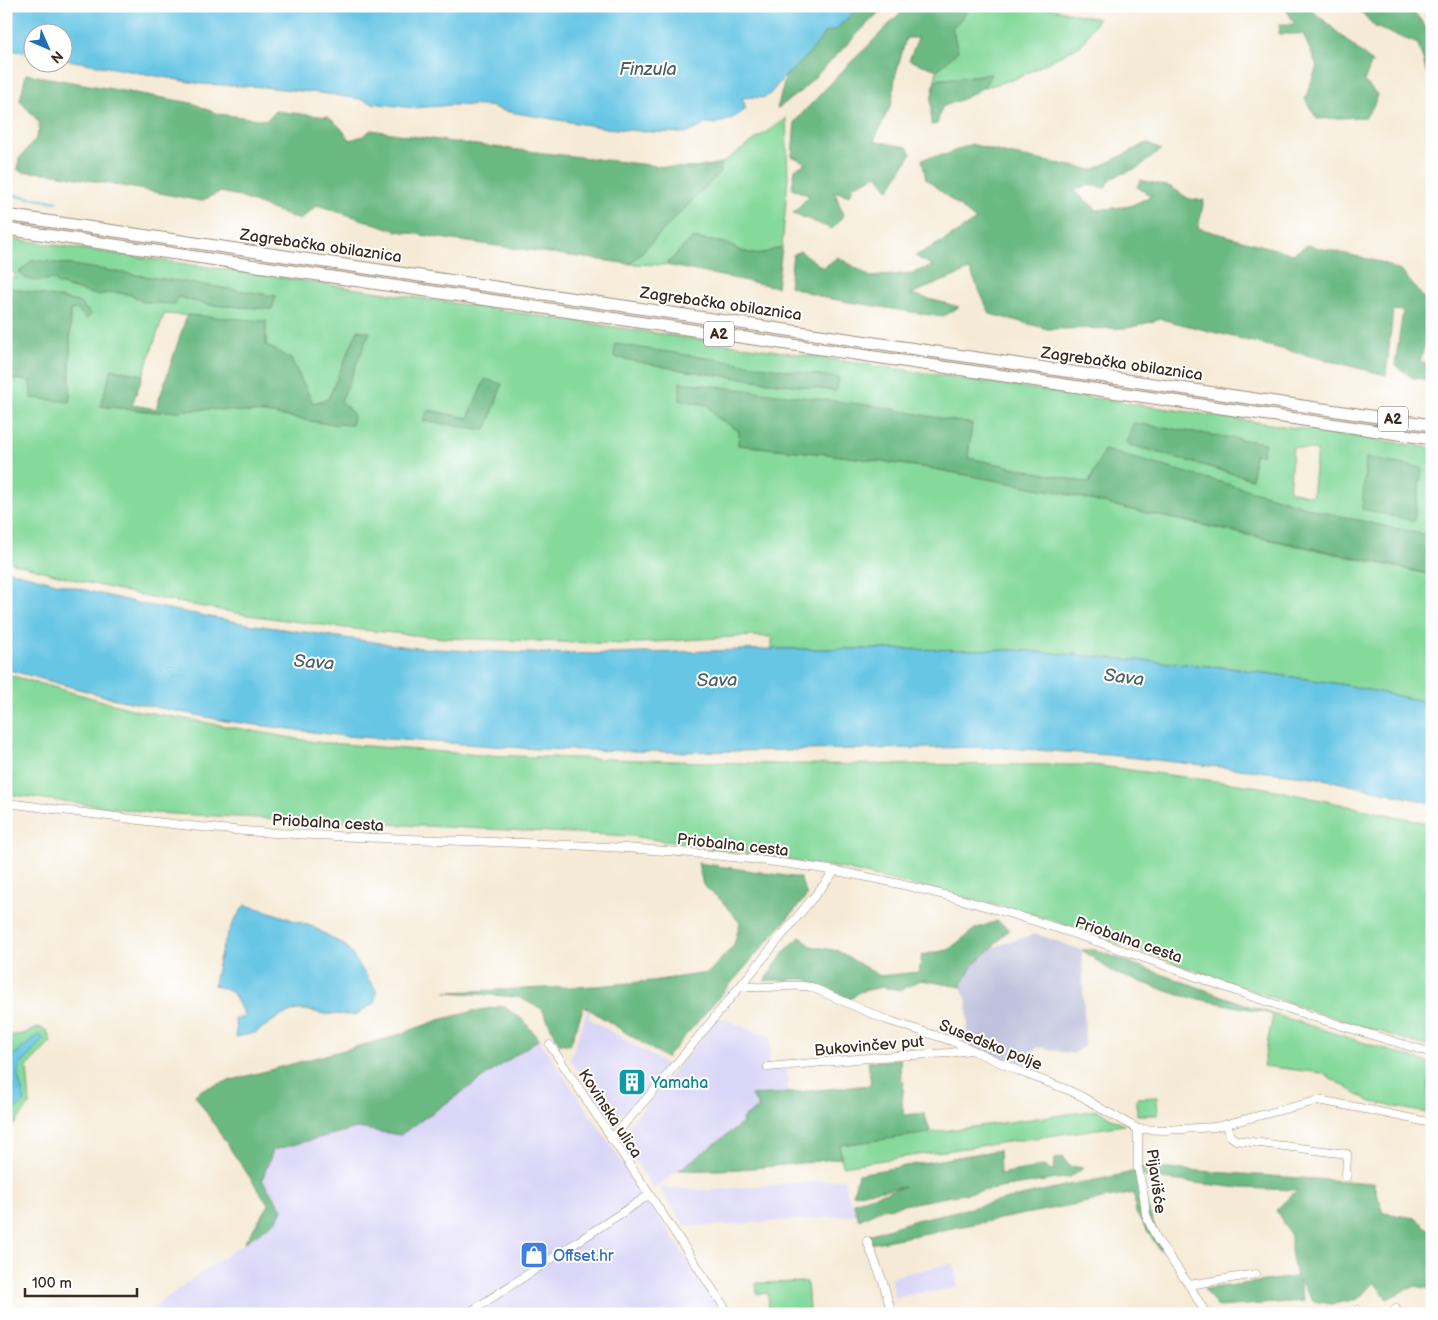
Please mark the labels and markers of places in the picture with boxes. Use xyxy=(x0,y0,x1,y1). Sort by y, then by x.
building icon: Yamaha xyxy=(617,1067,647,1097)
place label: Yamaha xyxy=(650,1074,708,1093)
shop icon: Offset.hr xyxy=(519,1240,549,1270)
place label: Offset.hr xyxy=(553,1247,614,1266)

